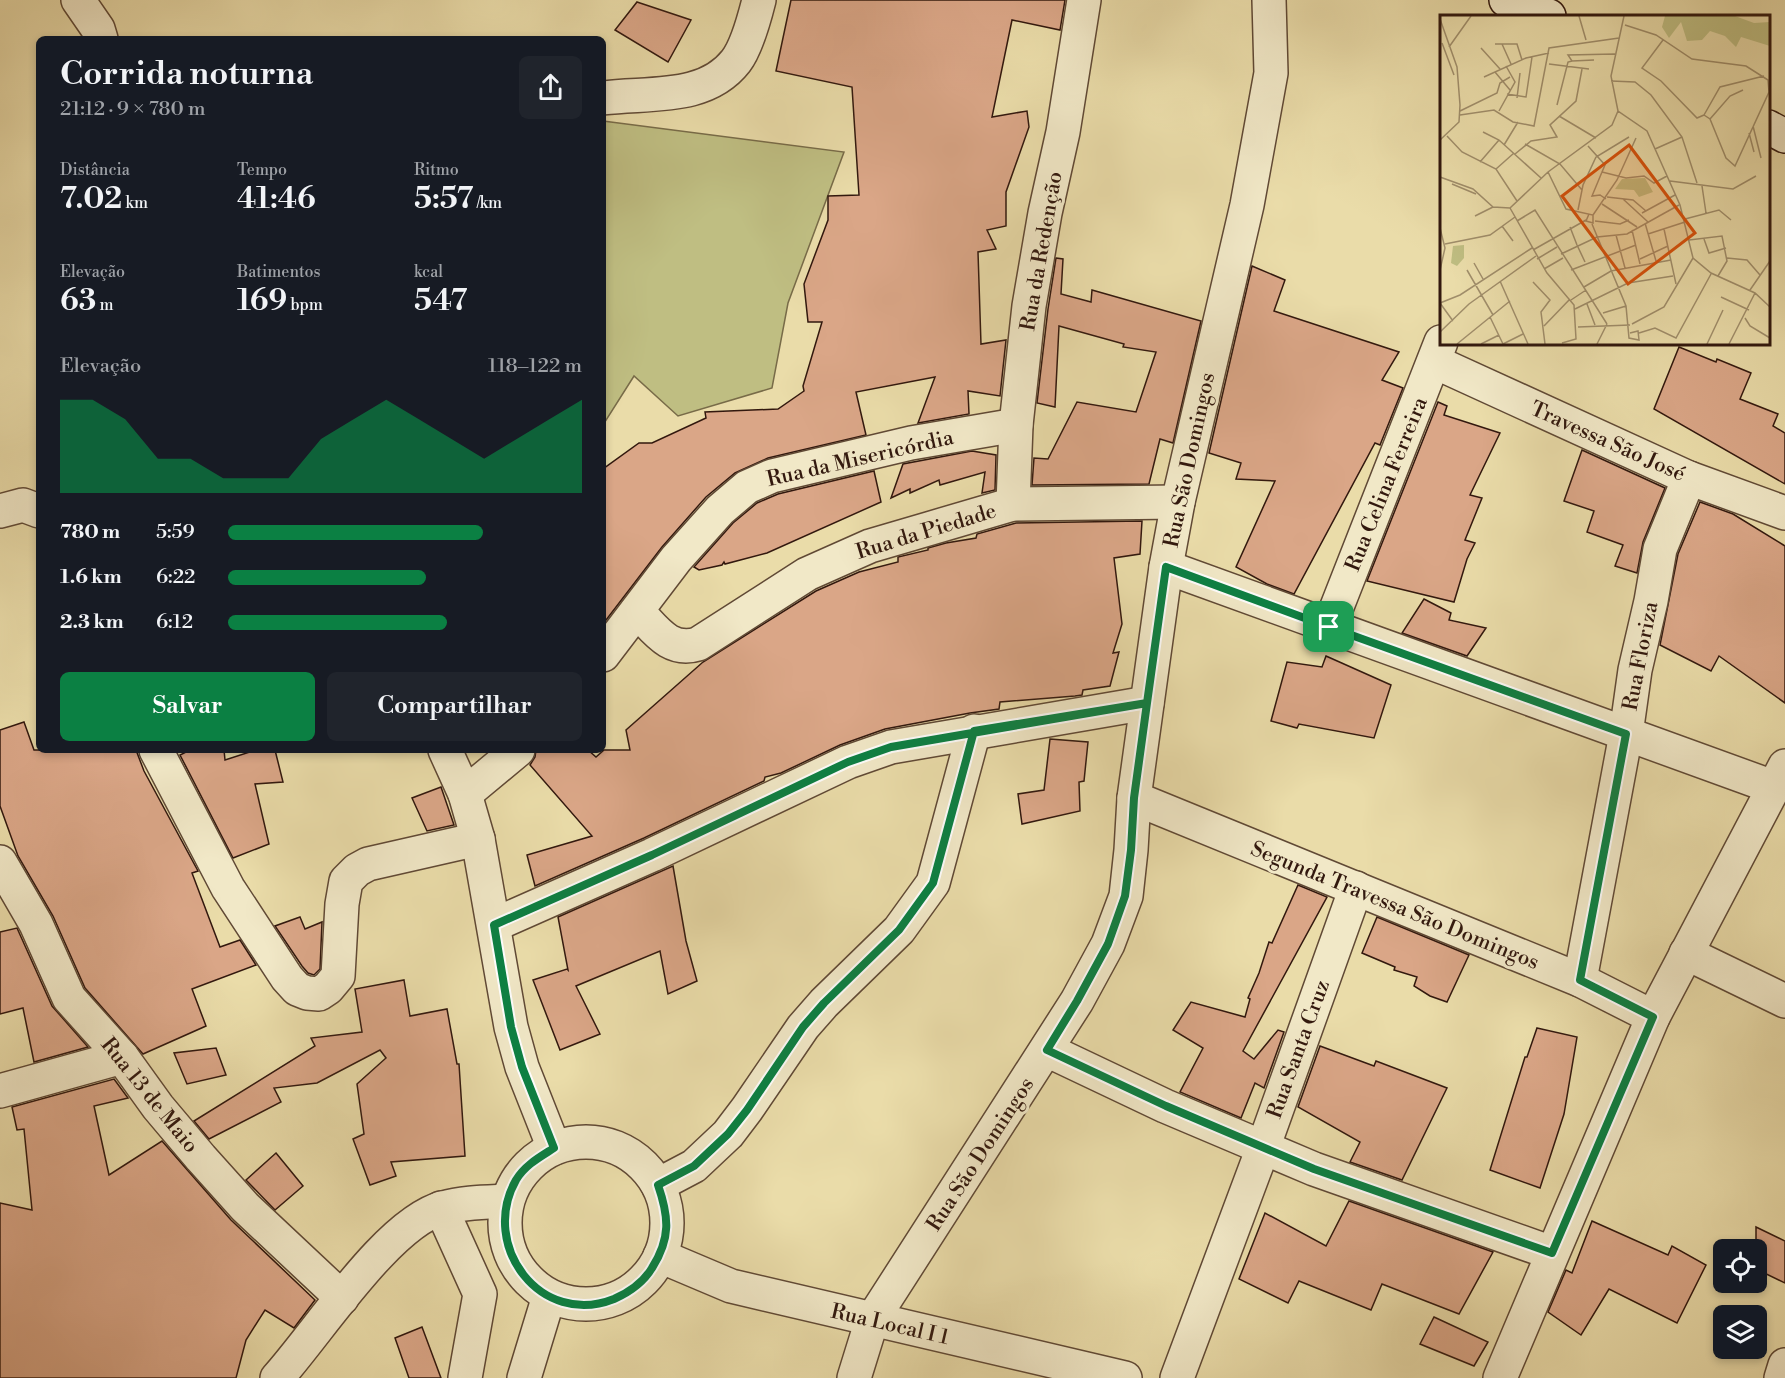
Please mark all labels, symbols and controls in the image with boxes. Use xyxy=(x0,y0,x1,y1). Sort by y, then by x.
inset map xyxy=(1440,15,1770,345)
text: Corrida noturna xyxy=(60,54,313,95)
button: share xyxy=(519,56,582,119)
text: 21:12 · 9 × 780 m xyxy=(60,97,206,122)
text: Distância xyxy=(60,160,130,180)
text: Tempo xyxy=(237,160,287,180)
text: Ritmo xyxy=(414,160,459,180)
street label: Rua da Redenção xyxy=(1015,169,1069,333)
text: 7.02 xyxy=(60,180,122,218)
text: 41:46 xyxy=(237,180,316,218)
text: 5:57 xyxy=(414,180,473,218)
text: km xyxy=(122,193,148,213)
text: /km xyxy=(473,193,502,213)
text: Elevação xyxy=(60,262,125,282)
text: Batimentos xyxy=(237,262,320,282)
text: kcal xyxy=(414,262,443,282)
text: 63 xyxy=(60,282,96,320)
text: 169 xyxy=(237,282,287,320)
text: 547 xyxy=(414,282,467,320)
text: m xyxy=(96,295,114,315)
text: bpm xyxy=(287,295,323,315)
text: Elevação xyxy=(60,354,141,379)
text: 118–122 m xyxy=(488,354,582,379)
street label: Rua São Domingos xyxy=(1159,370,1221,550)
street label: Rua Celina Ferreira xyxy=(1340,393,1434,575)
street label: Travessa São José xyxy=(1526,396,1689,488)
street label: Rua da Misericórdia xyxy=(764,425,956,493)
street label: Rua da Piedade xyxy=(853,498,1000,566)
text: 780 m xyxy=(60,520,120,545)
text: 5:59 xyxy=(156,520,195,545)
text: 1.6 km xyxy=(60,565,122,590)
text: 6:22 xyxy=(156,565,195,590)
street label: Rua Floriza xyxy=(1618,599,1664,713)
pin xyxy=(1303,601,1354,652)
text: 2.3 km xyxy=(60,610,124,635)
text: 6:12 xyxy=(156,610,193,635)
icon: arrive xyxy=(1312,610,1345,643)
button: Salvar xyxy=(60,672,315,741)
button: Compartilhar xyxy=(327,672,582,741)
street label: Segunda Travessa São Domingos xyxy=(1247,836,1543,976)
street label: Rua Santa Cruz xyxy=(1262,977,1336,1122)
street label: Rua 13 de Maio xyxy=(95,1033,204,1159)
street label: Rua São Domingos xyxy=(921,1073,1040,1236)
map controls xyxy=(1713,1239,1767,1359)
button: locate xyxy=(1713,1239,1767,1293)
street label: Rua Local I 1 xyxy=(828,1299,951,1351)
button: layers xyxy=(1713,1305,1767,1359)

